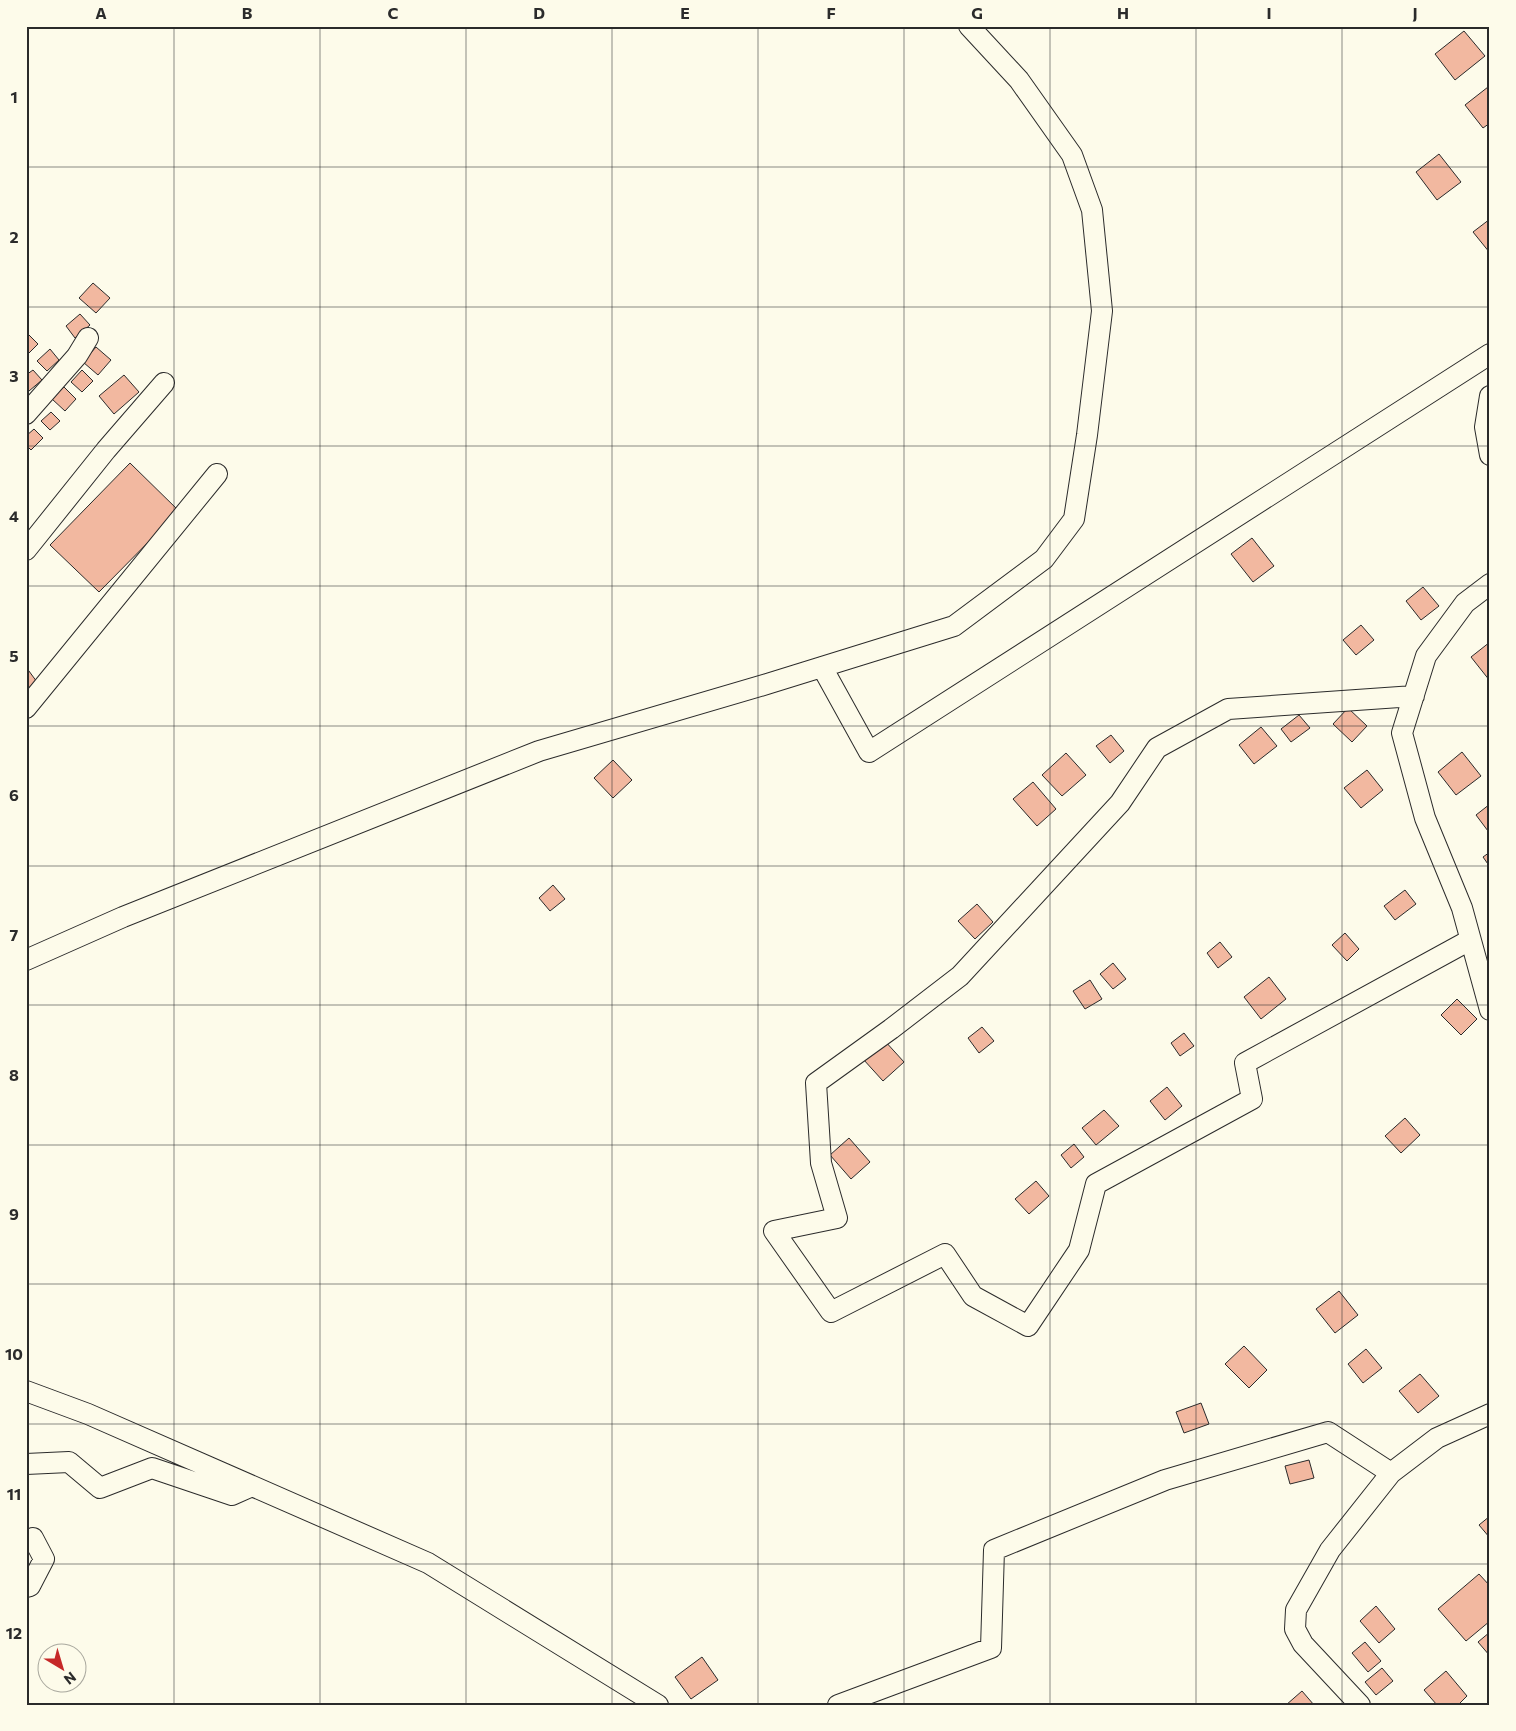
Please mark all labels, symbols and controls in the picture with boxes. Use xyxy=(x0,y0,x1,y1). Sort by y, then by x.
text: A xyxy=(95,3,107,22)
text: B xyxy=(242,3,253,22)
text: C xyxy=(388,3,399,22)
text: D xyxy=(533,3,545,22)
text: E xyxy=(680,3,690,22)
text: F xyxy=(826,3,836,22)
text: G xyxy=(971,3,983,22)
text: H xyxy=(1117,3,1129,22)
text: I xyxy=(1266,3,1272,22)
text: J xyxy=(1412,3,1418,22)
text: 1 xyxy=(10,87,18,106)
text: 2 xyxy=(9,227,19,246)
text: 3 xyxy=(9,366,19,385)
text: 4 xyxy=(9,506,19,525)
text: 5 xyxy=(9,646,19,665)
text: 6 xyxy=(9,785,19,804)
text: 7 xyxy=(10,925,19,944)
text: 8 xyxy=(9,1065,19,1084)
text: 9 xyxy=(9,1204,19,1223)
text: 10 xyxy=(5,1344,23,1363)
text: 11 xyxy=(7,1484,21,1503)
text: 12 xyxy=(6,1623,22,1642)
north arrow xyxy=(38,1644,88,1694)
text: N xyxy=(61,1669,80,1689)

